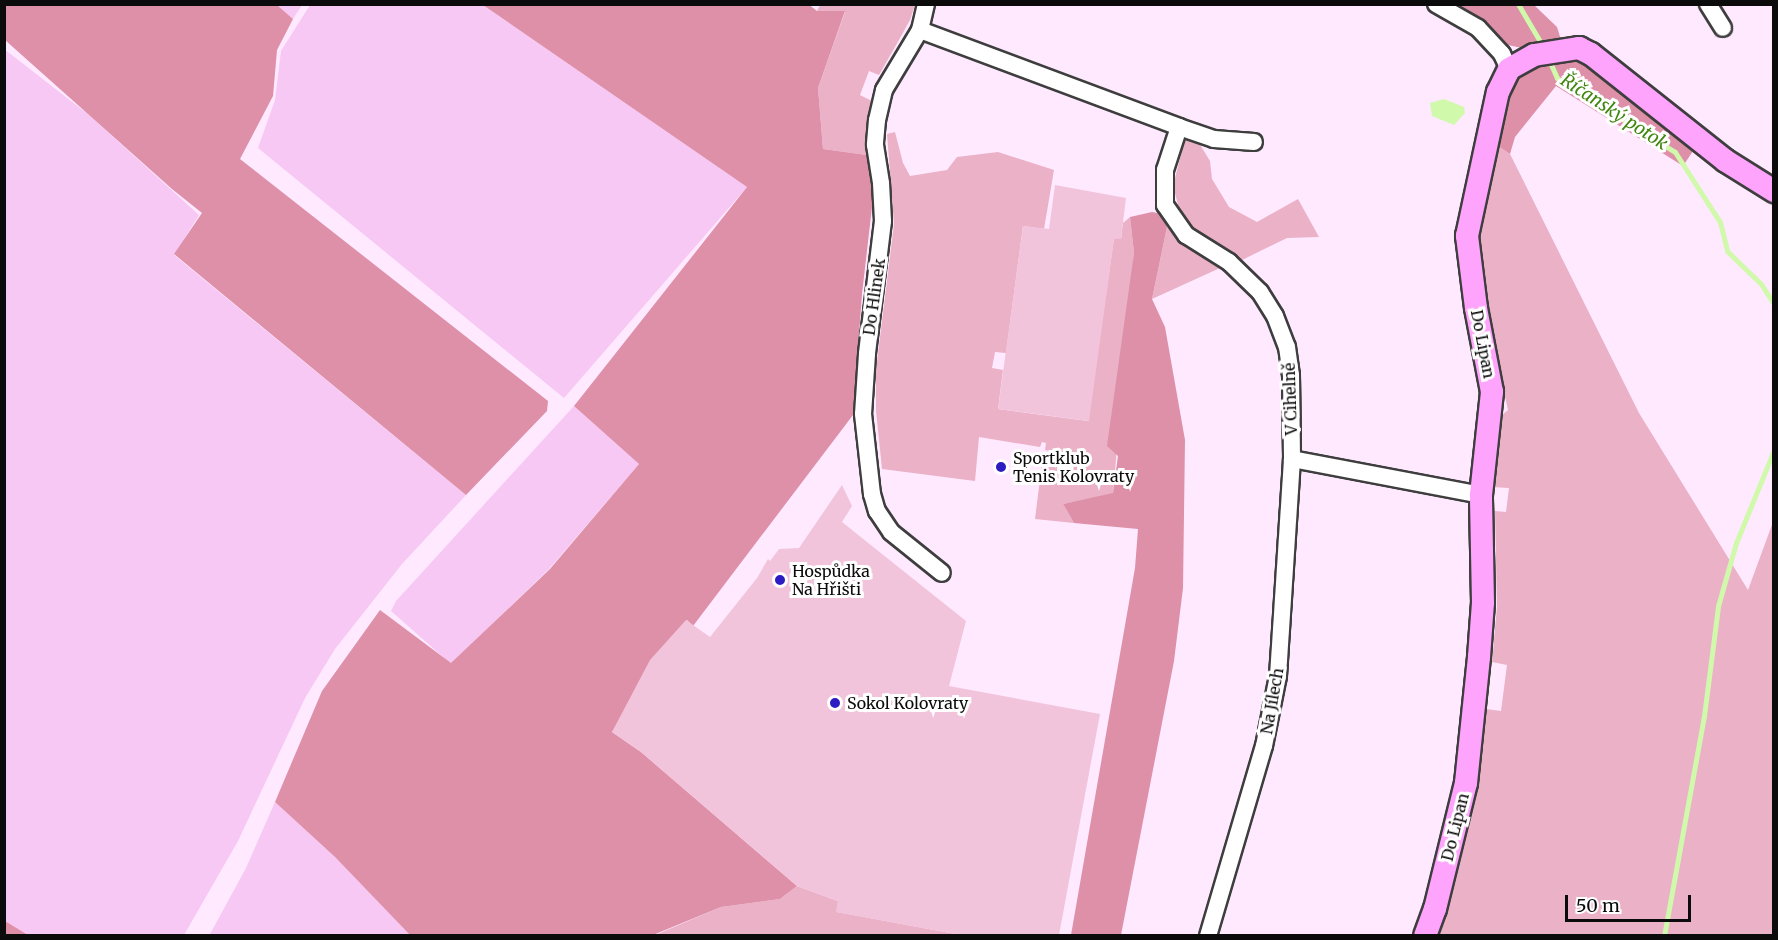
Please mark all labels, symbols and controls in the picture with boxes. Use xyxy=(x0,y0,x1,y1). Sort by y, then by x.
water label: Říčanský potok xyxy=(1556,69,1672,155)
street label: Do Hlinek xyxy=(859,257,889,337)
street label: Do Lipan xyxy=(1467,308,1499,380)
street label: V Cihelně xyxy=(1279,362,1301,436)
place label: Sportklub Tenis Kolovraty xyxy=(1013,448,1134,486)
marker: Sportklub Tenis Kolovraty xyxy=(994,460,1008,474)
place label: Hospůdka Na Hřišti xyxy=(792,561,870,599)
marker: Hospůdka Na Hřišti xyxy=(773,573,787,587)
street label: Na Jílech xyxy=(1257,666,1287,736)
place label: Sokol Kolovraty xyxy=(847,693,968,713)
marker: Sokol Kolovraty xyxy=(828,696,842,710)
street label: Do Lipan xyxy=(1437,791,1473,863)
scale bar xyxy=(1568,883,1694,921)
text: 50 m xyxy=(1576,894,1620,917)

